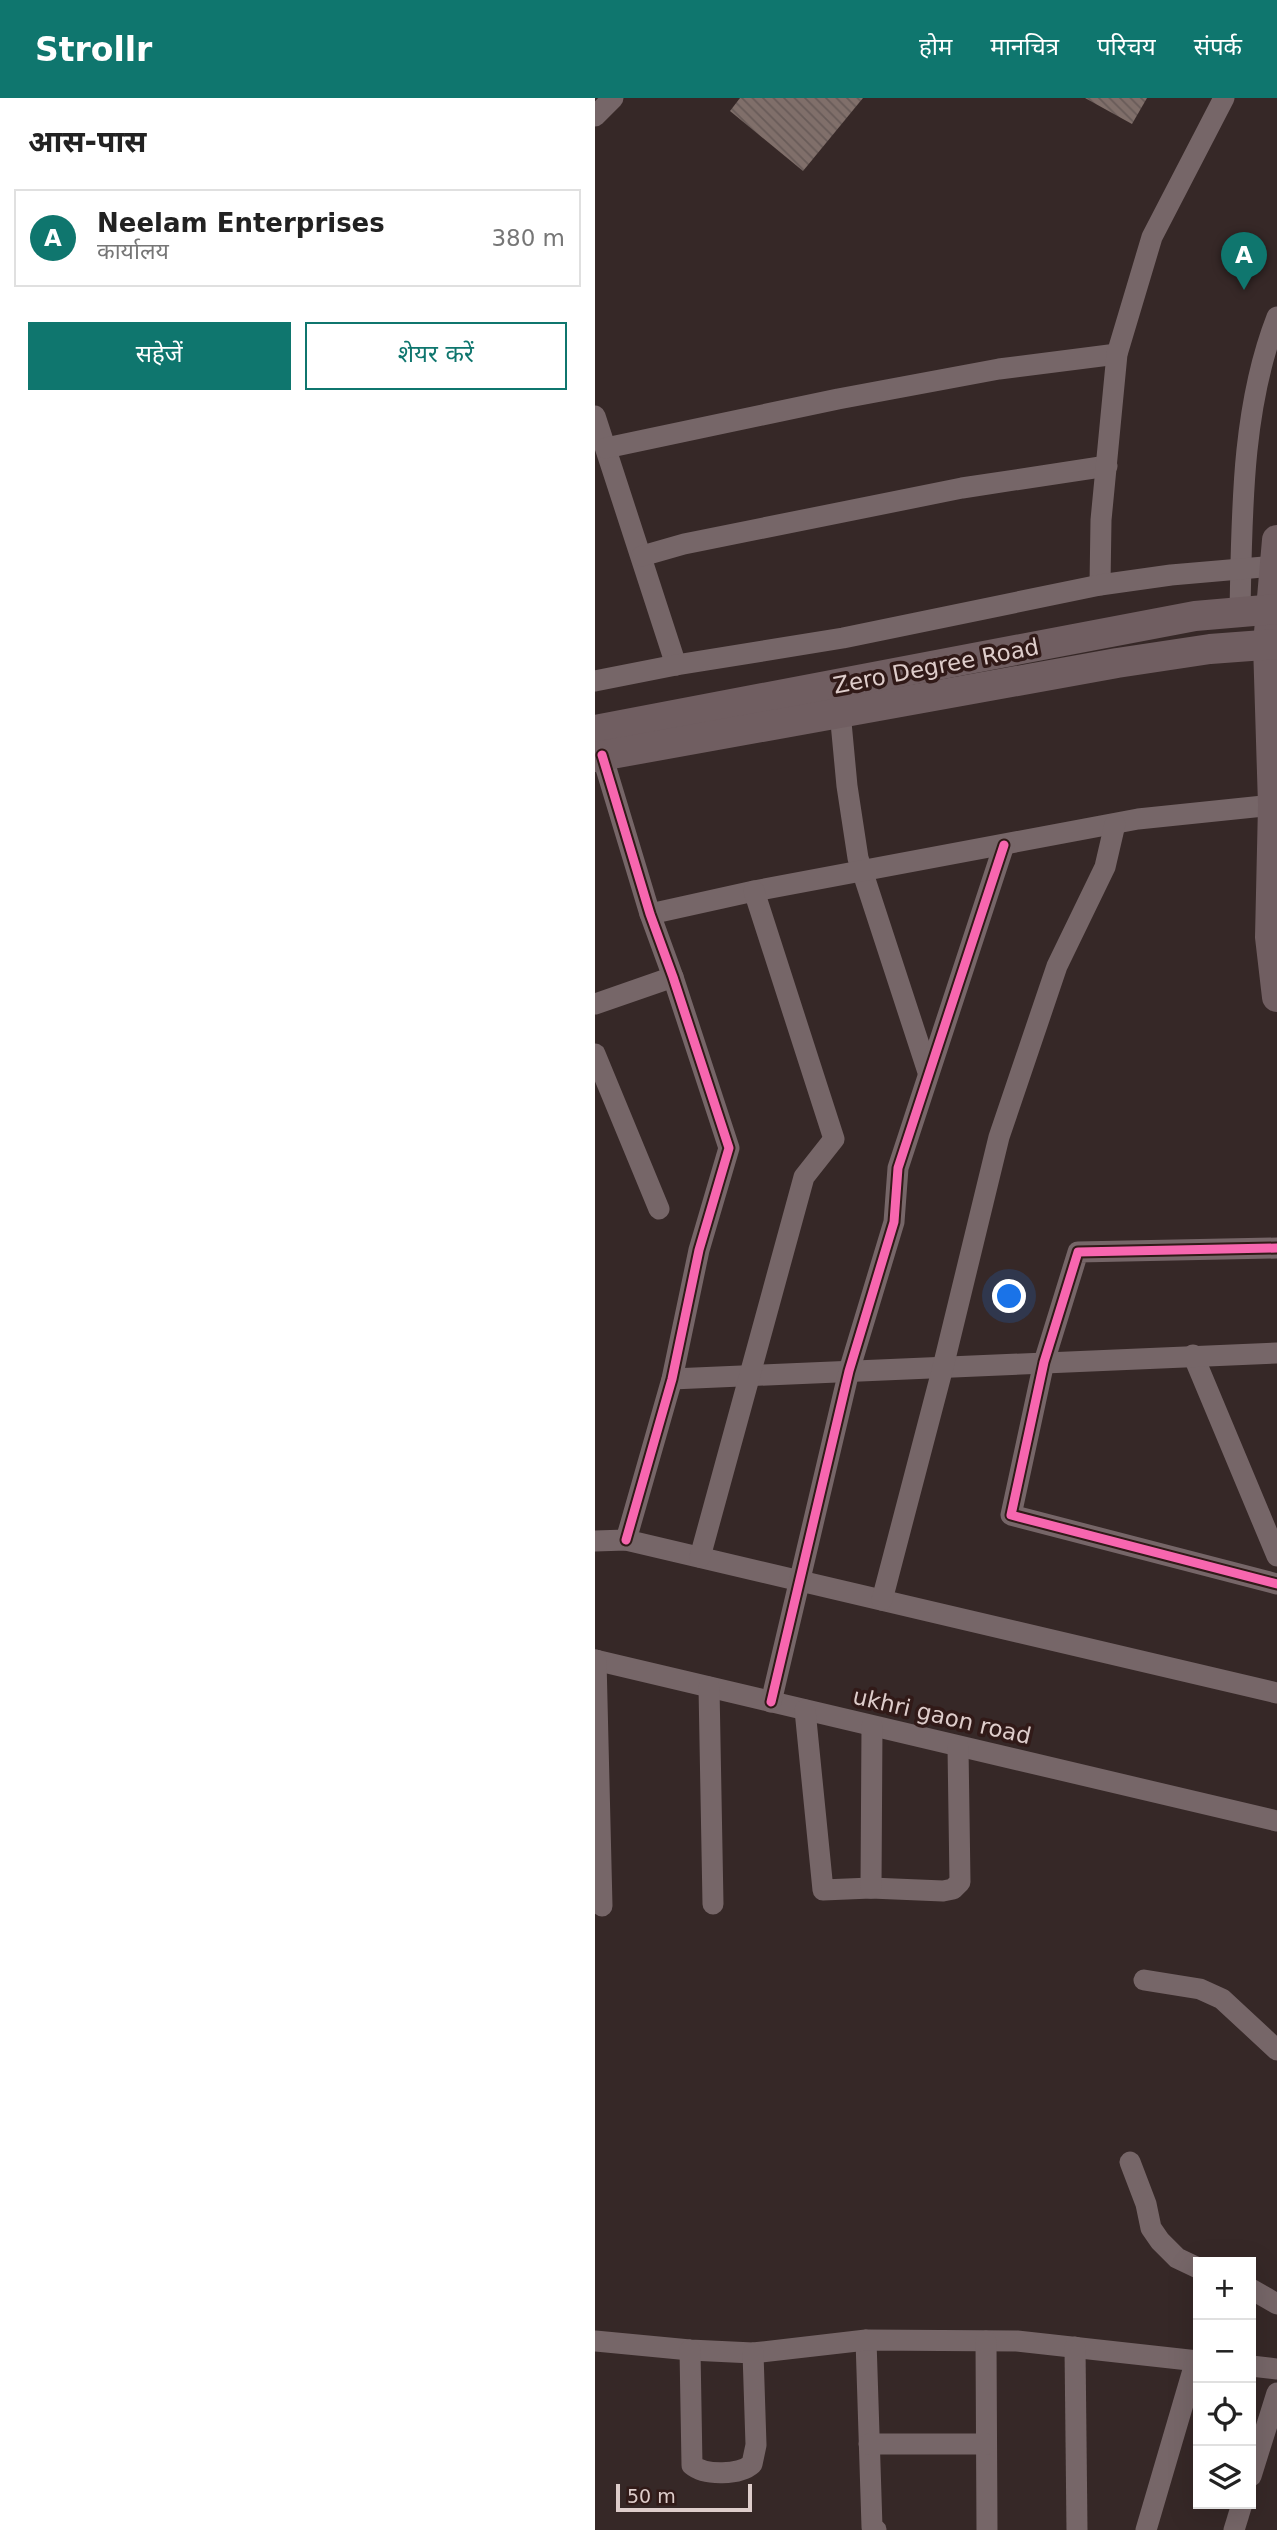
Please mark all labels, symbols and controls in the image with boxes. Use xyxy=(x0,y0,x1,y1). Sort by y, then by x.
text: Strollr xyxy=(35,30,152,69)
text: होम xyxy=(919,33,952,61)
text: मानचित्र xyxy=(990,33,1059,61)
text: परिचय xyxy=(1097,33,1156,61)
text: संपर्क xyxy=(1194,33,1242,61)
text: आस-पास xyxy=(28,124,146,159)
text: Neelam Enterprises xyxy=(97,208,385,238)
text: A xyxy=(44,225,62,251)
text: 380 m xyxy=(491,225,565,251)
pin: A xyxy=(1221,232,1267,290)
text: कार्यालय xyxy=(97,238,169,264)
button: सहेजें xyxy=(28,322,291,390)
button: शेयर करें xyxy=(305,322,567,390)
street label: Zero Degree Road xyxy=(831,633,1041,699)
your location xyxy=(992,1279,1026,1313)
street label: ukhri gaon road xyxy=(850,1683,1034,1749)
map controls xyxy=(1193,2257,1256,2509)
button: + xyxy=(1193,2257,1256,2320)
button: − xyxy=(1193,2320,1256,2383)
button: locate xyxy=(1193,2383,1256,2446)
button: layers xyxy=(1193,2446,1256,2509)
scale bar xyxy=(616,2481,753,2513)
text: 50 m xyxy=(627,2485,676,2507)

